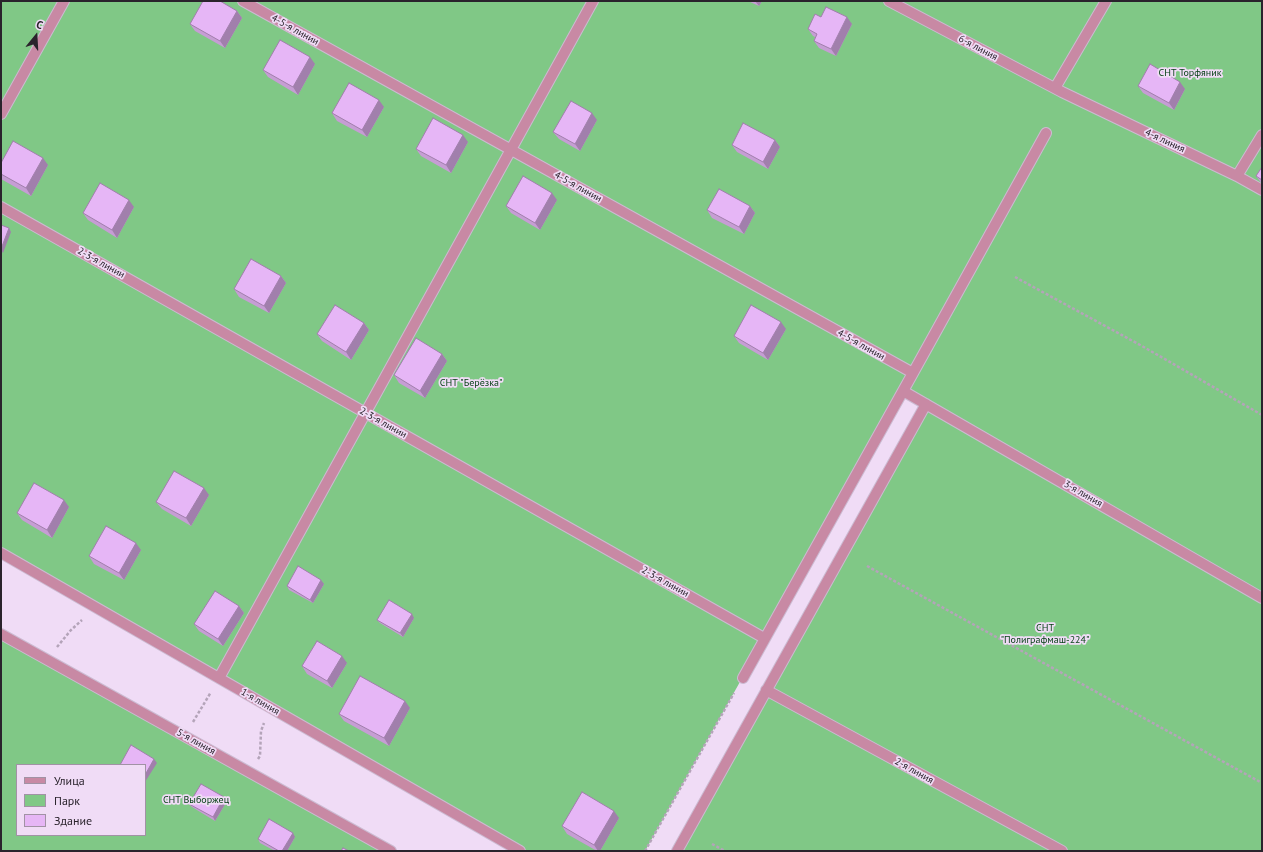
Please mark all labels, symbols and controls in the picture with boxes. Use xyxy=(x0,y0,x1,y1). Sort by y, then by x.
street label: 4-5-я линии xyxy=(269,12,321,48)
north arrow xyxy=(16,16,56,56)
text: С xyxy=(35,17,45,32)
street label: 6-я линия xyxy=(956,33,1000,63)
park label: СНТ Торфяник xyxy=(1159,67,1221,79)
street label: 4-я линия xyxy=(1143,127,1187,155)
street label: 4-5-я линии xyxy=(552,169,604,205)
street label: 2-3-я линии xyxy=(75,245,127,281)
street label: 4-5-я линии xyxy=(835,327,887,363)
park label: СНТ "Берёзка" xyxy=(440,377,502,389)
street label: 2-3-я линии xyxy=(357,405,409,441)
street label: 3-я линия xyxy=(1062,478,1104,510)
street label: 2-3-я линии xyxy=(639,564,691,600)
park label: СНТ "Полиграфмаш-224" xyxy=(1001,622,1089,646)
street label: 1-я линия xyxy=(239,686,281,718)
street label: 5-я линия xyxy=(174,726,218,758)
street label: 2-я линия xyxy=(892,755,936,787)
legend xyxy=(16,764,146,836)
text: Улица xyxy=(54,773,85,788)
text: Парк xyxy=(54,793,80,808)
park label: СНТ Выборжец xyxy=(163,794,229,806)
text: Здание xyxy=(54,813,92,828)

